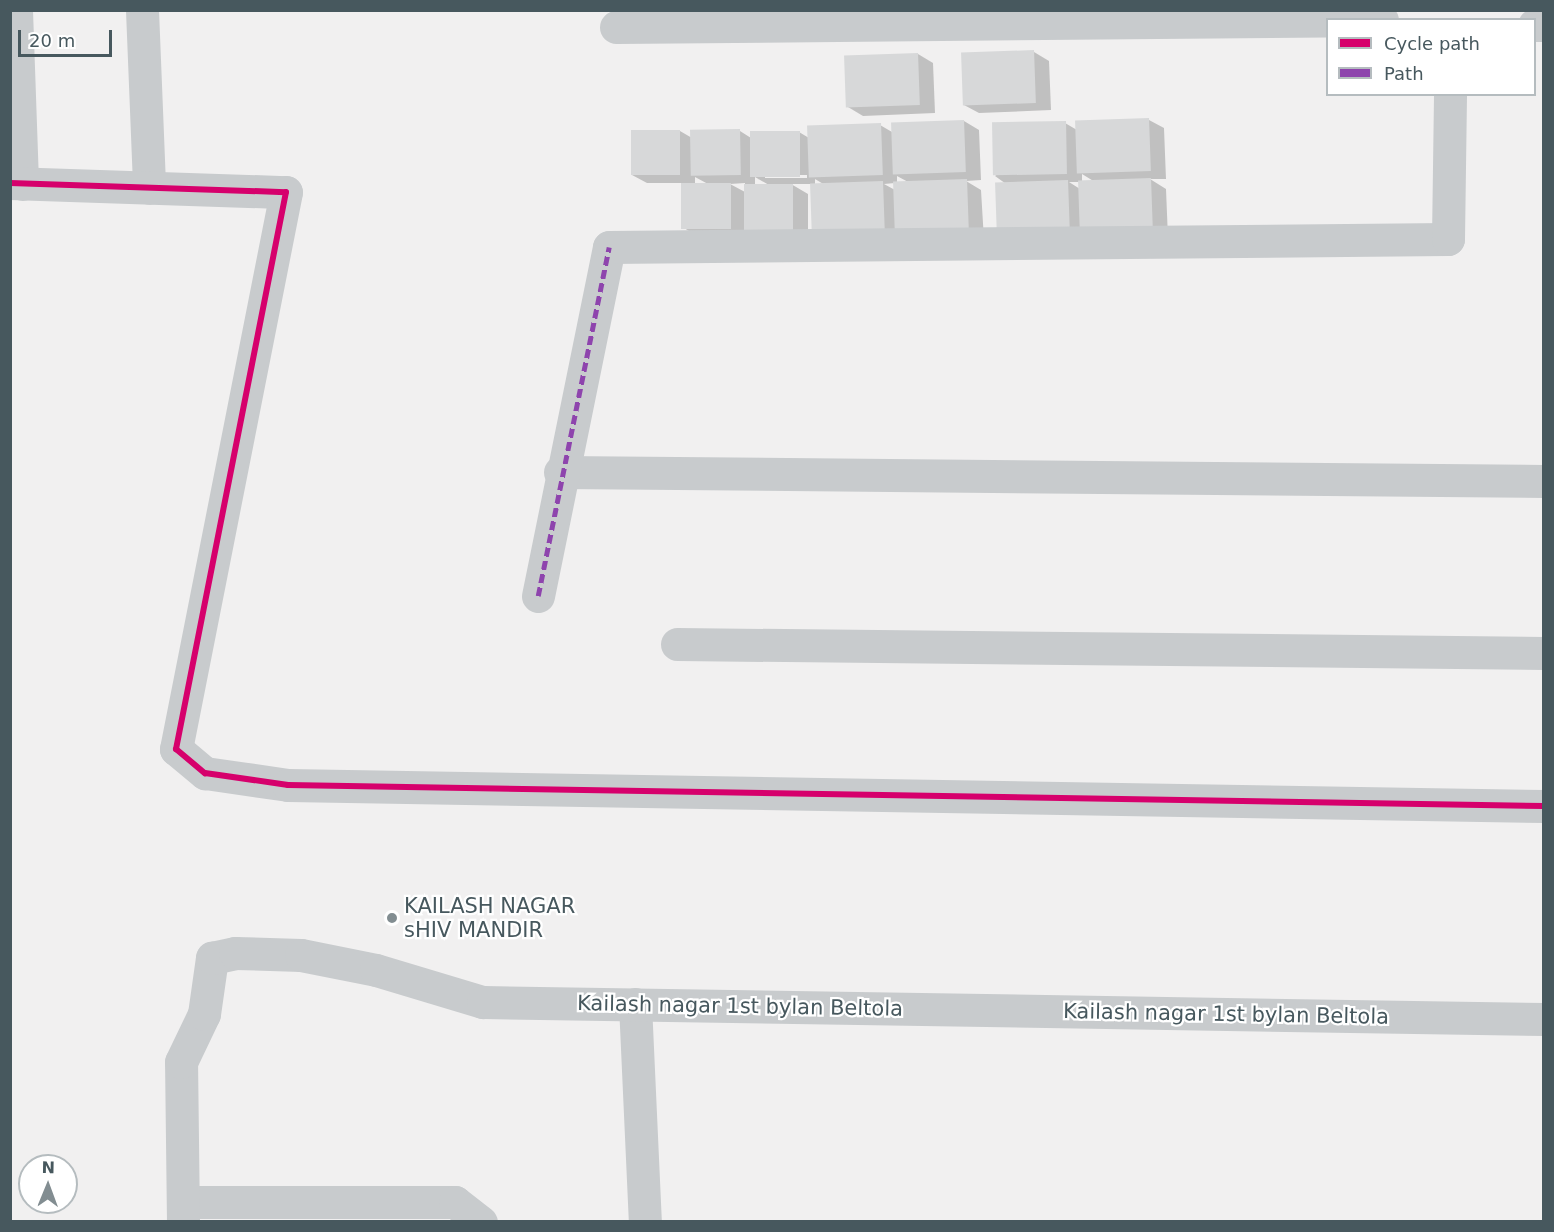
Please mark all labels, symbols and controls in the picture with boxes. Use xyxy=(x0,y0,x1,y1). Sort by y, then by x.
scale bar xyxy=(21,18,116,56)
legend xyxy=(1326,18,1536,96)
text: 20 m xyxy=(29,30,75,51)
text: Cycle path xyxy=(1384,33,1480,54)
text: Path xyxy=(1384,63,1424,84)
place label: KAILASH NAGAR sHIV MANDIR xyxy=(404,893,575,943)
marker: KAILASH NAGAR sHIV MANDIR xyxy=(385,911,399,925)
street label: Kailash nagar 1st bylan Beltola xyxy=(577,991,903,1021)
street label: Kailash nagar 1st bylan Beltola xyxy=(1063,999,1389,1029)
north arrow xyxy=(18,1154,78,1214)
text: N xyxy=(41,1158,55,1177)

